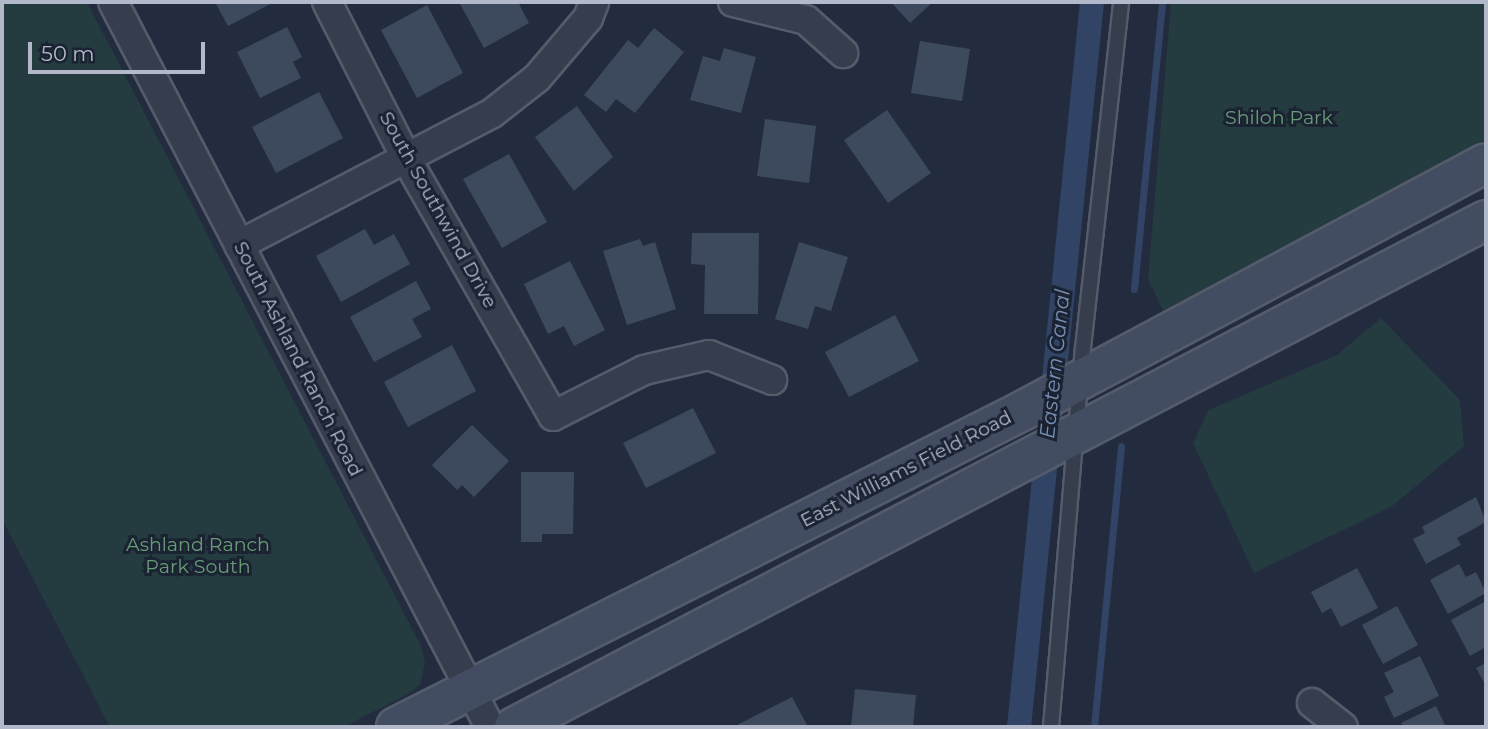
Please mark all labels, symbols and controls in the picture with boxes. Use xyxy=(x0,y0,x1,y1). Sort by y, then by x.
scale bar xyxy=(32,28,208,72)
text: 50 m xyxy=(41,41,95,66)
park label: Shiloh Park xyxy=(1225,107,1333,129)
street label: South Southwind Drive xyxy=(374,108,502,312)
street label: South Ashland Ranch Road xyxy=(229,238,367,480)
water label: Eastern Canal xyxy=(1035,288,1075,440)
street label: East Williams Field Road xyxy=(797,406,1015,532)
park label: Ashland Ranch Park South xyxy=(126,534,270,578)

